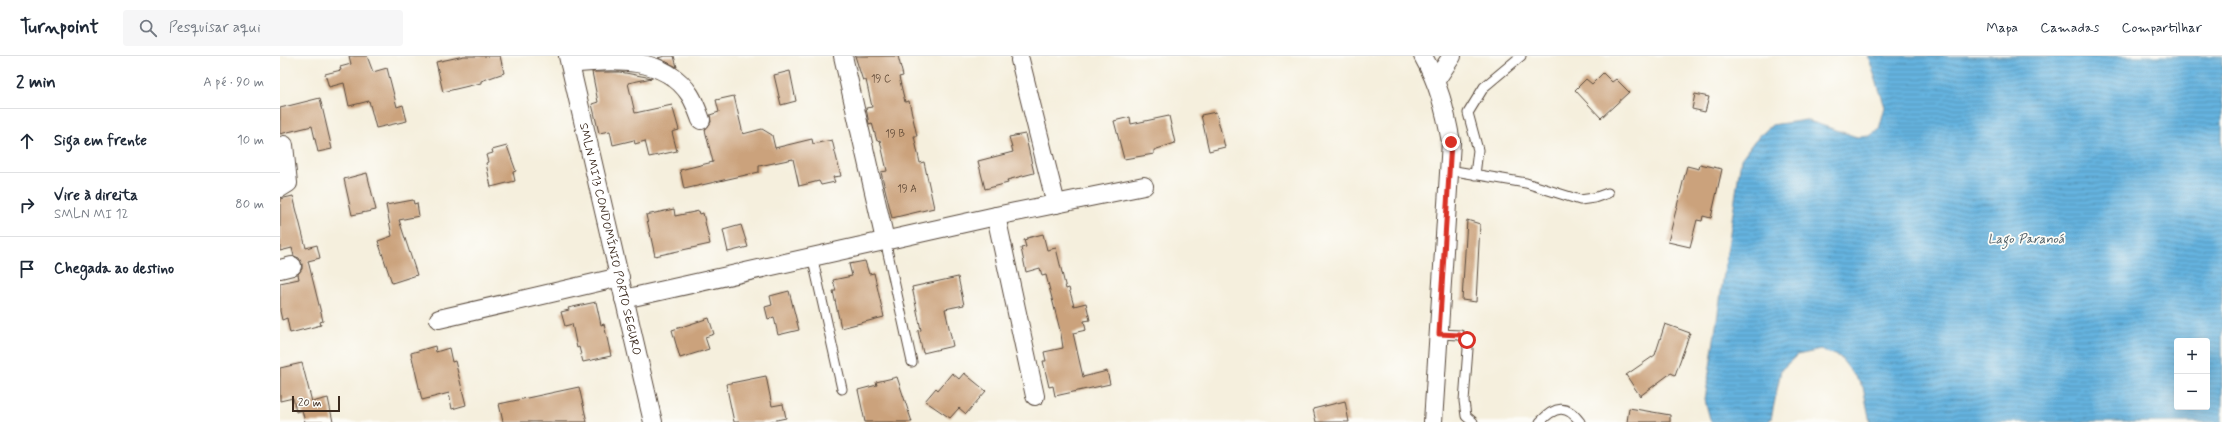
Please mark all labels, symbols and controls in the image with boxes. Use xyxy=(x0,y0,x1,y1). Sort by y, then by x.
search box xyxy=(123,10,403,46)
text: Turnpoint xyxy=(20,15,99,40)
icon: search xyxy=(137,17,159,39)
text: Pesquisar aqui xyxy=(169,18,261,38)
text: Mapa xyxy=(1986,19,2018,37)
text: Camadas xyxy=(2040,19,2099,37)
text: Compartilhar xyxy=(2121,19,2202,37)
text: 2 min xyxy=(16,71,56,93)
house number: 19 C xyxy=(871,73,891,86)
text: A pé · 90 m xyxy=(203,74,264,91)
street label: SMLN MI13 CONDOMÍNIO PORTO SEGURO xyxy=(575,122,644,357)
house number: 19 B xyxy=(885,128,905,141)
icon: ahead xyxy=(16,130,38,152)
text: Siga em frente xyxy=(54,131,147,151)
text: 10 m xyxy=(237,132,264,149)
route end xyxy=(1442,133,1460,151)
house number: 19 A xyxy=(897,183,917,196)
text: Vire à direita xyxy=(54,186,138,206)
icon: right xyxy=(16,194,38,216)
text: 80 m xyxy=(235,196,264,213)
text: SMLN MI 12 xyxy=(54,206,128,223)
water label: Lago Paranoá xyxy=(1988,231,2064,250)
icon: arrive xyxy=(16,258,38,280)
text: Chegada ao destino xyxy=(54,259,174,279)
route start xyxy=(1458,331,1476,349)
map controls xyxy=(2174,338,2210,410)
button: + xyxy=(2174,338,2210,374)
button: − xyxy=(2174,374,2210,410)
scale bar xyxy=(292,394,340,413)
text: 20 m xyxy=(298,396,321,410)

